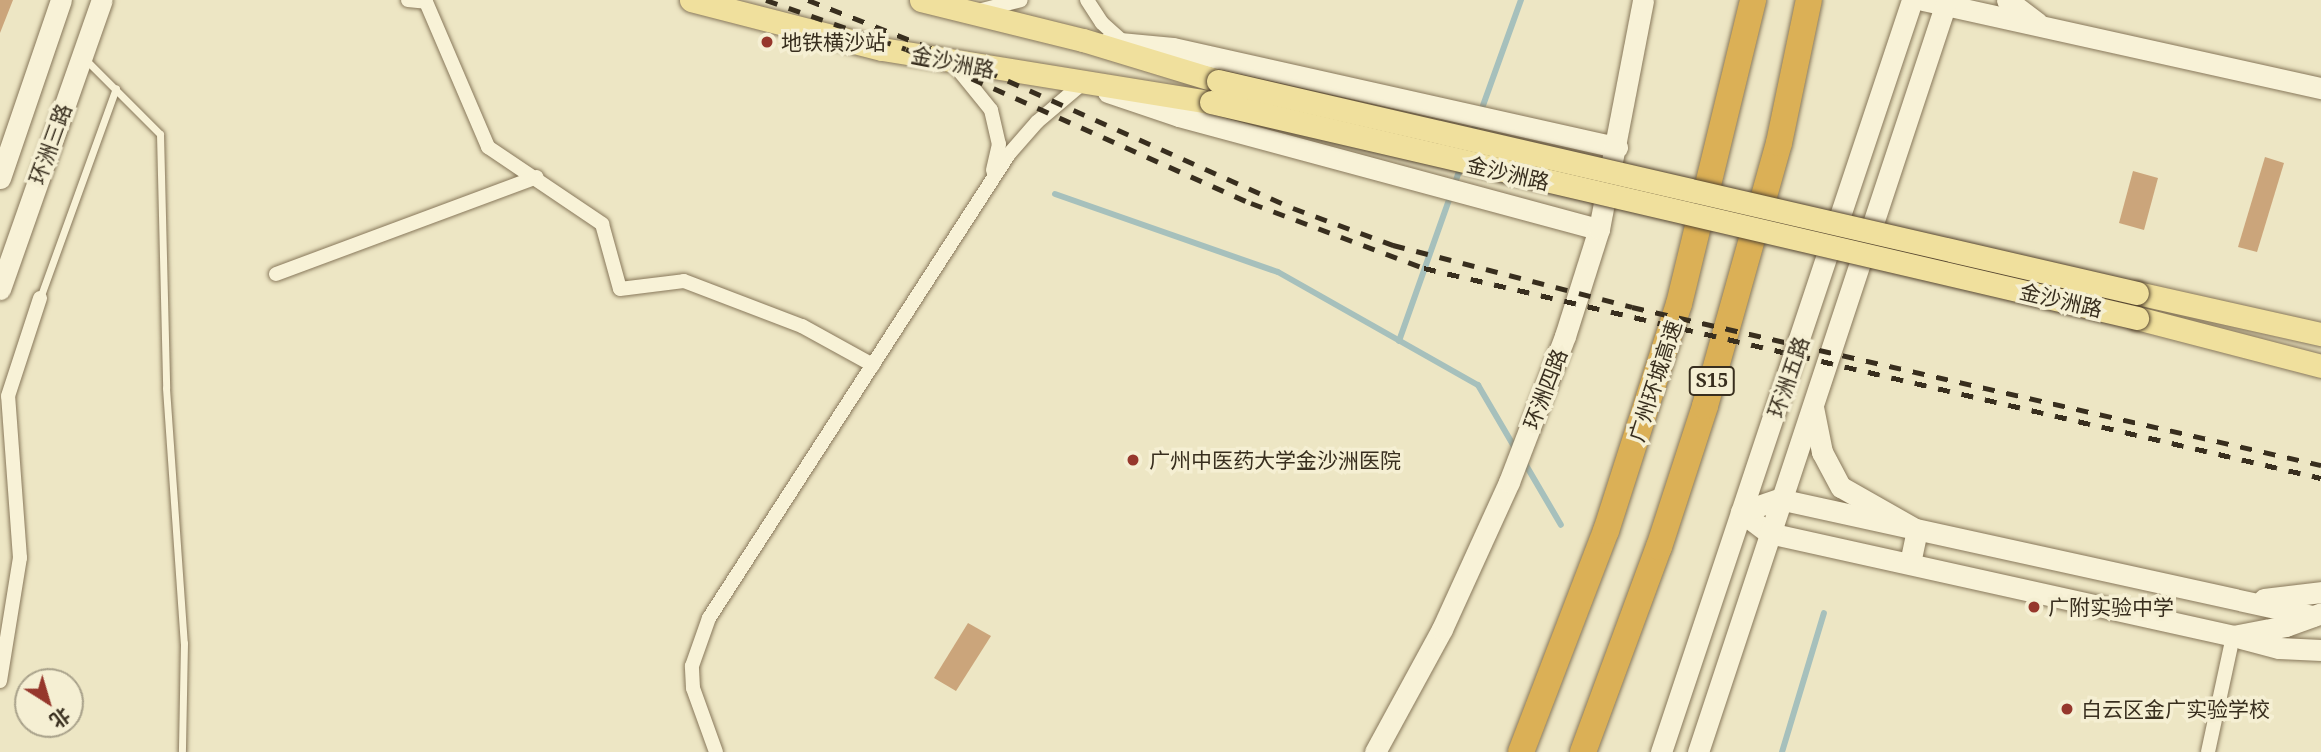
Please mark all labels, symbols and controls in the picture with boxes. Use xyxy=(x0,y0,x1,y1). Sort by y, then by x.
place label: 地铁横沙站 xyxy=(781,29,886,55)
marker: 地铁横沙站 xyxy=(759,34,775,50)
street label: 金沙洲路 xyxy=(909,42,997,82)
street label: 环洲三路 xyxy=(24,100,76,188)
street label: 金沙洲路 xyxy=(1464,151,1552,195)
street label: 金沙洲路 xyxy=(2017,278,2105,322)
street label: 广州环城高速 xyxy=(1624,317,1686,445)
street label: 环洲五路 xyxy=(1762,333,1814,421)
street label: 环洲四路 xyxy=(1518,345,1572,433)
road number: S15 xyxy=(1688,366,1736,396)
place label: 广州中医药大学金沙洲医院 xyxy=(1149,447,1401,473)
marker: 广州中医药大学金沙洲医院 xyxy=(1123,450,1143,470)
place label: 广附实验中学 xyxy=(2048,594,2174,620)
marker: 广附实验中学 xyxy=(2026,599,2042,615)
north arrow xyxy=(14,668,84,738)
place label: 白云区金广实验学校 xyxy=(2081,696,2270,722)
marker: 白云区金广实验学校 xyxy=(2059,701,2075,717)
text: 北 xyxy=(45,702,76,734)

